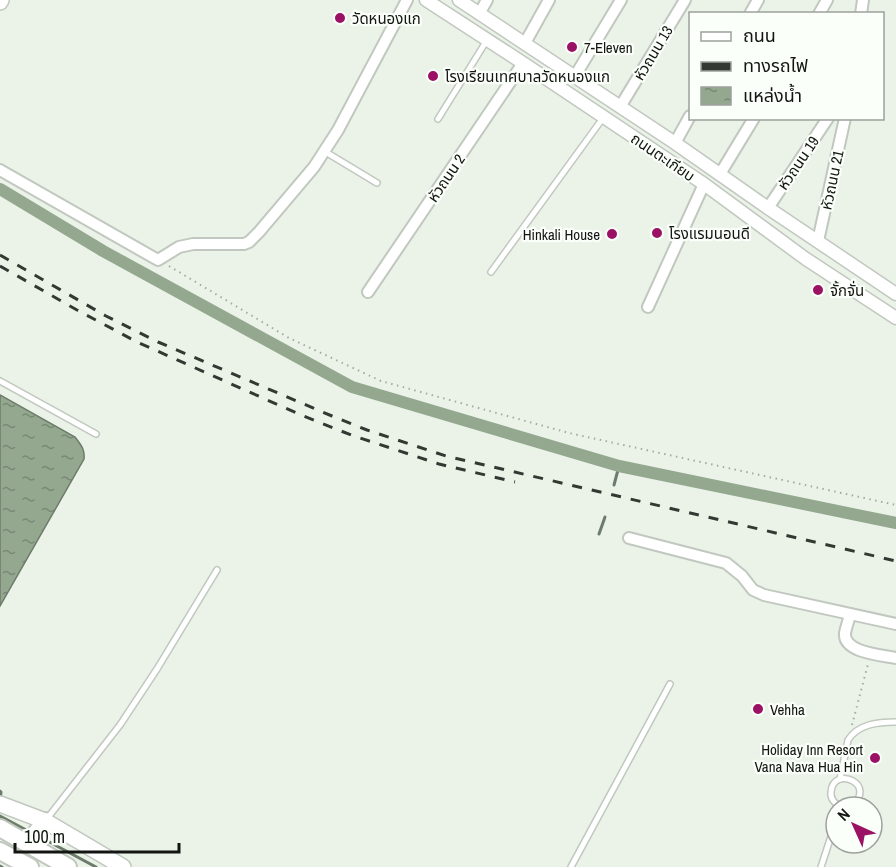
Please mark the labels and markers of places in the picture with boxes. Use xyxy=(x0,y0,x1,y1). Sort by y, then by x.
place label: วัดหนองแก xyxy=(352,8,421,29)
marker: วัดหนองแก xyxy=(333,11,347,25)
place label: 7-Eleven xyxy=(584,37,633,58)
marker: 7-Eleven xyxy=(565,40,579,54)
place label: โรงเรียนเทศบาลวัดหนองแก xyxy=(445,66,610,87)
marker: โรงเรียนเทศบาลวัดหนองแก xyxy=(426,69,440,83)
place label: โรงแรมนอนดี xyxy=(669,223,750,244)
place label: Hinkali House xyxy=(523,224,600,245)
marker: โรงแรมนอนดี xyxy=(650,226,664,240)
marker: Hinkali House xyxy=(605,227,619,241)
place label: จั้กจั่น xyxy=(830,280,864,301)
marker: จั้กจั่น xyxy=(811,283,825,297)
place label: Vehha xyxy=(770,699,805,720)
marker: Vehha xyxy=(751,702,765,716)
place label: Holiday Inn Resort Vana Nava Hua Hin xyxy=(755,739,864,777)
marker: Holiday Inn Resort Vana Nava Hua Hin xyxy=(868,751,882,765)

